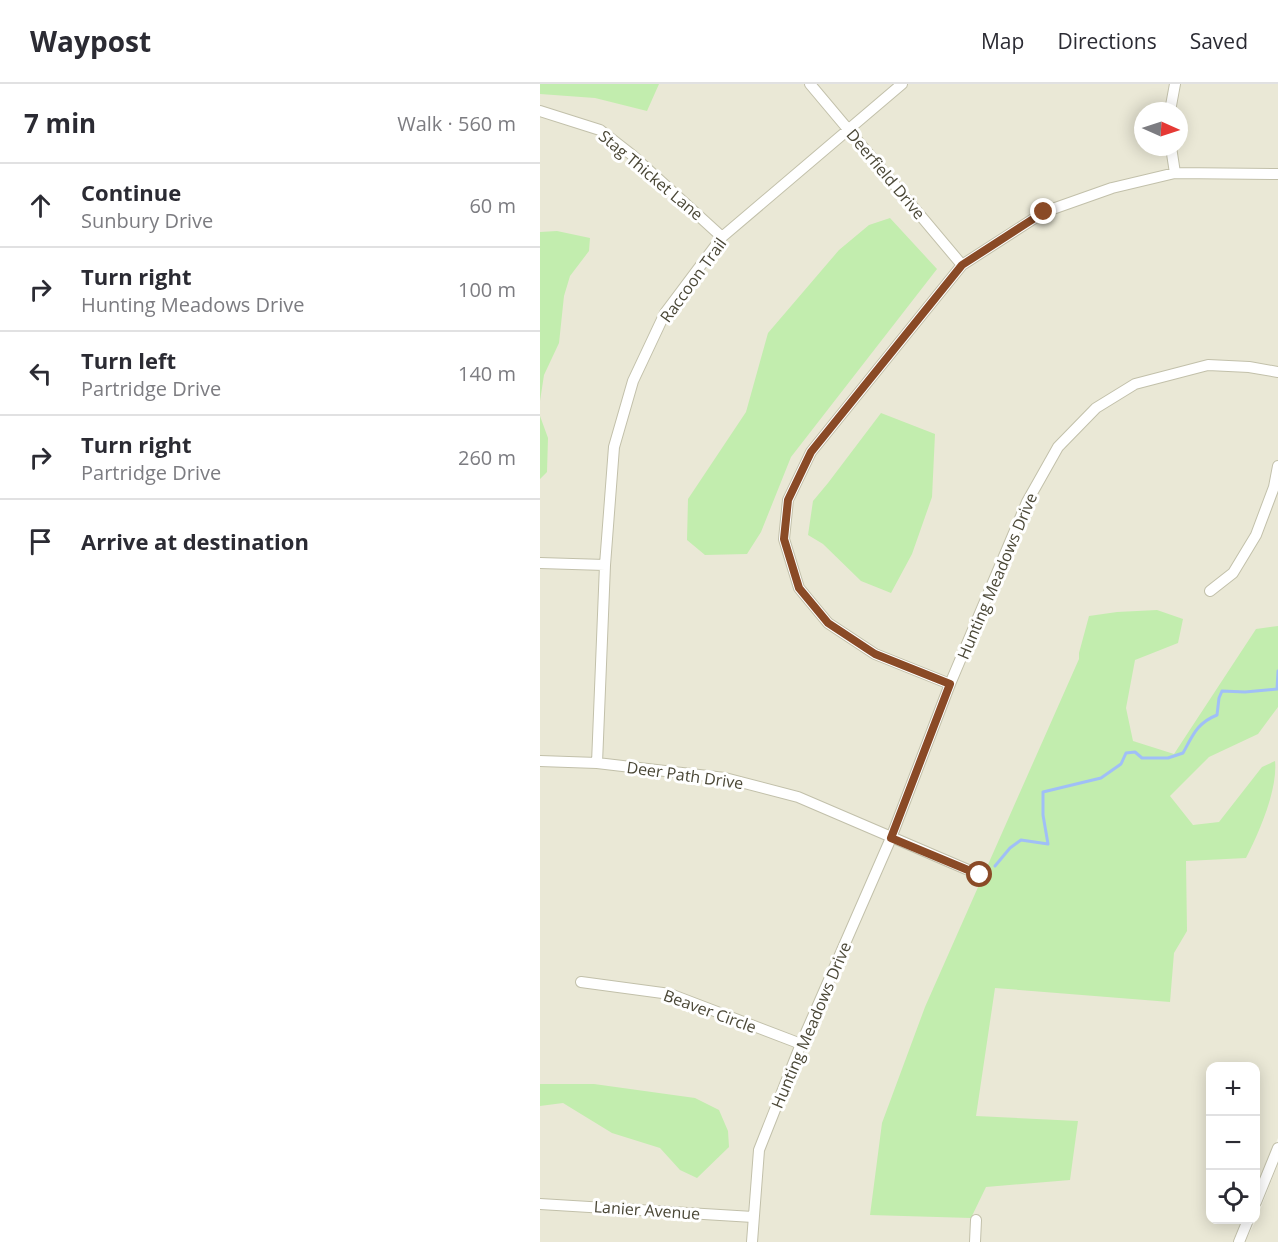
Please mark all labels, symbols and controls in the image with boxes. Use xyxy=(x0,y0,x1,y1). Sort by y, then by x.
text: Waypost xyxy=(30,22,151,60)
text: Map xyxy=(981,27,1024,55)
text: Directions xyxy=(1057,27,1157,55)
text: Saved xyxy=(1190,27,1248,55)
north arrow xyxy=(1134,102,1188,156)
text: 7 min xyxy=(24,105,96,141)
text: Walk · 560 m xyxy=(397,110,516,137)
street label: Deerfield Drive xyxy=(842,124,930,224)
street label: Stag Thicket Lane xyxy=(594,125,708,225)
text: Continue xyxy=(81,177,181,207)
icon: ahead xyxy=(24,189,57,222)
text: 60 m xyxy=(469,192,516,219)
route end xyxy=(1030,198,1056,224)
text: Sunbury Drive xyxy=(81,207,213,234)
street label: Raccoon Trail xyxy=(655,233,731,327)
text: Turn right xyxy=(81,261,192,291)
icon: right xyxy=(24,273,57,306)
text: 100 m xyxy=(458,276,516,303)
text: Hunting Meadows Drive xyxy=(81,291,305,318)
text: Turn left xyxy=(81,345,176,375)
icon: left xyxy=(24,357,57,390)
text: 140 m xyxy=(458,360,516,387)
text: Partridge Drive xyxy=(81,375,221,402)
text: Turn right xyxy=(81,429,192,459)
icon: right xyxy=(24,441,57,474)
text: 260 m xyxy=(458,444,516,471)
text: Partridge Drive xyxy=(81,459,221,486)
street label: Hunting Meadows Drive xyxy=(952,489,1042,663)
icon: arrive xyxy=(24,525,57,558)
text: Arrive at destination xyxy=(81,526,309,556)
street label: Deer Path Drive xyxy=(625,756,745,794)
route start xyxy=(966,861,992,887)
street label: Hunting Meadows Drive xyxy=(766,938,856,1112)
street label: Beaver Circle xyxy=(661,984,759,1038)
map controls xyxy=(1206,1062,1260,1224)
button: + xyxy=(1206,1062,1260,1116)
button: − xyxy=(1206,1116,1260,1170)
button: locate xyxy=(1206,1170,1260,1224)
street label: Lanier Avenue xyxy=(593,1195,701,1225)

